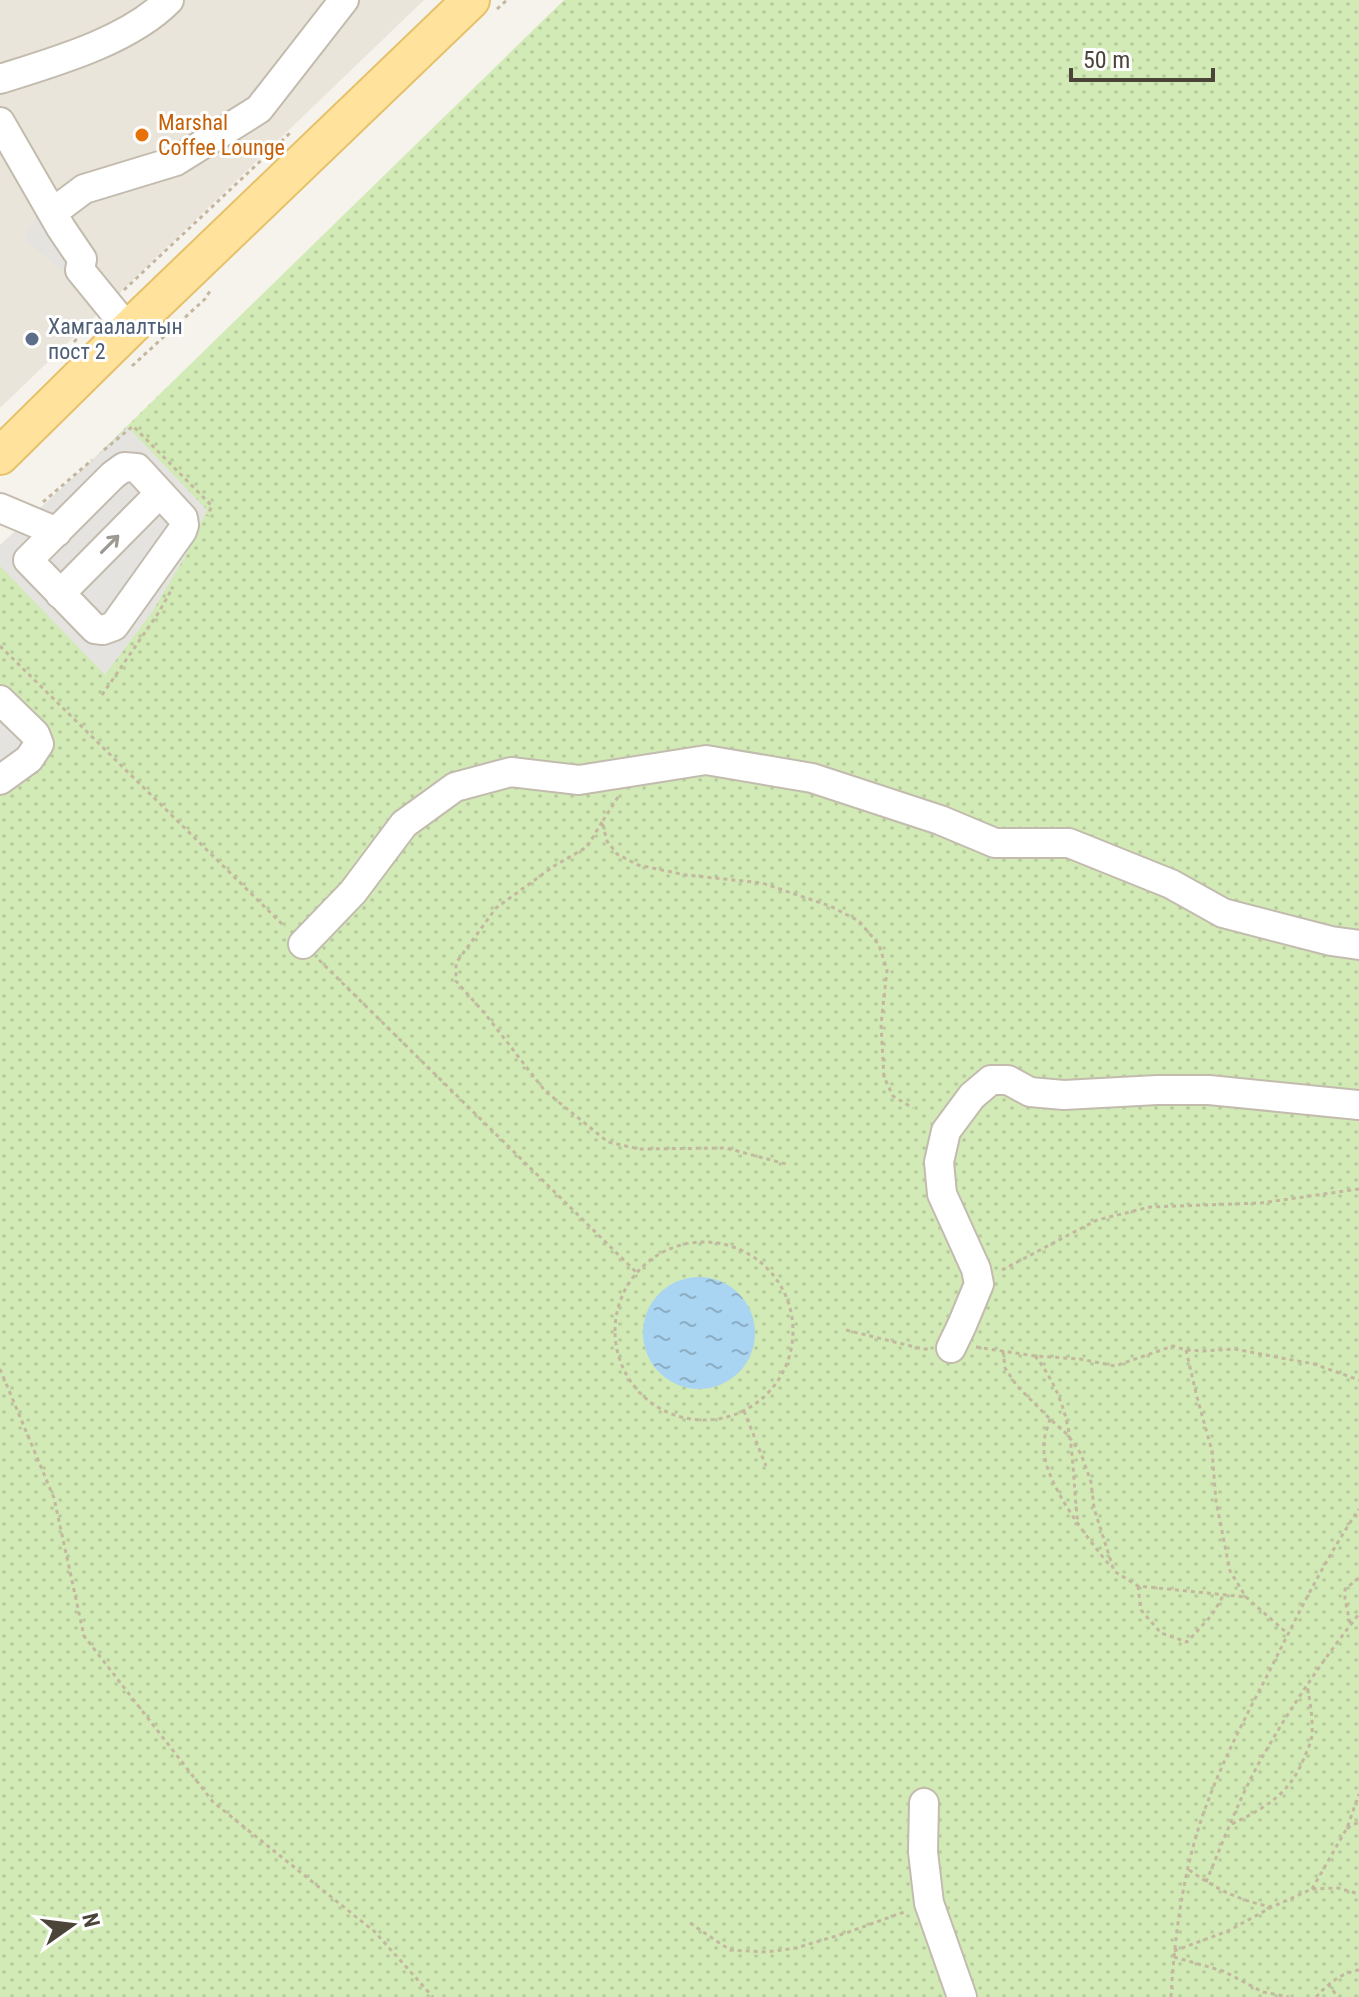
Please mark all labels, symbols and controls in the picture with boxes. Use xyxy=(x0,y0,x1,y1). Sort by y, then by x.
scale bar xyxy=(1071,32,1213,82)
text: 50 m xyxy=(1083,46,1130,74)
place label: Marshal Coffee Lounge xyxy=(158,110,285,160)
marker: Marshal Coffee Lounge xyxy=(133,126,151,144)
place label: Хамгаалалтын пост 2 xyxy=(48,314,183,364)
marker: Хамгаалалтын пост 2 xyxy=(23,330,41,348)
one-way arrow xyxy=(100,534,120,553)
north arrow xyxy=(32,1885,112,1965)
text: N xyxy=(77,1911,105,1930)

